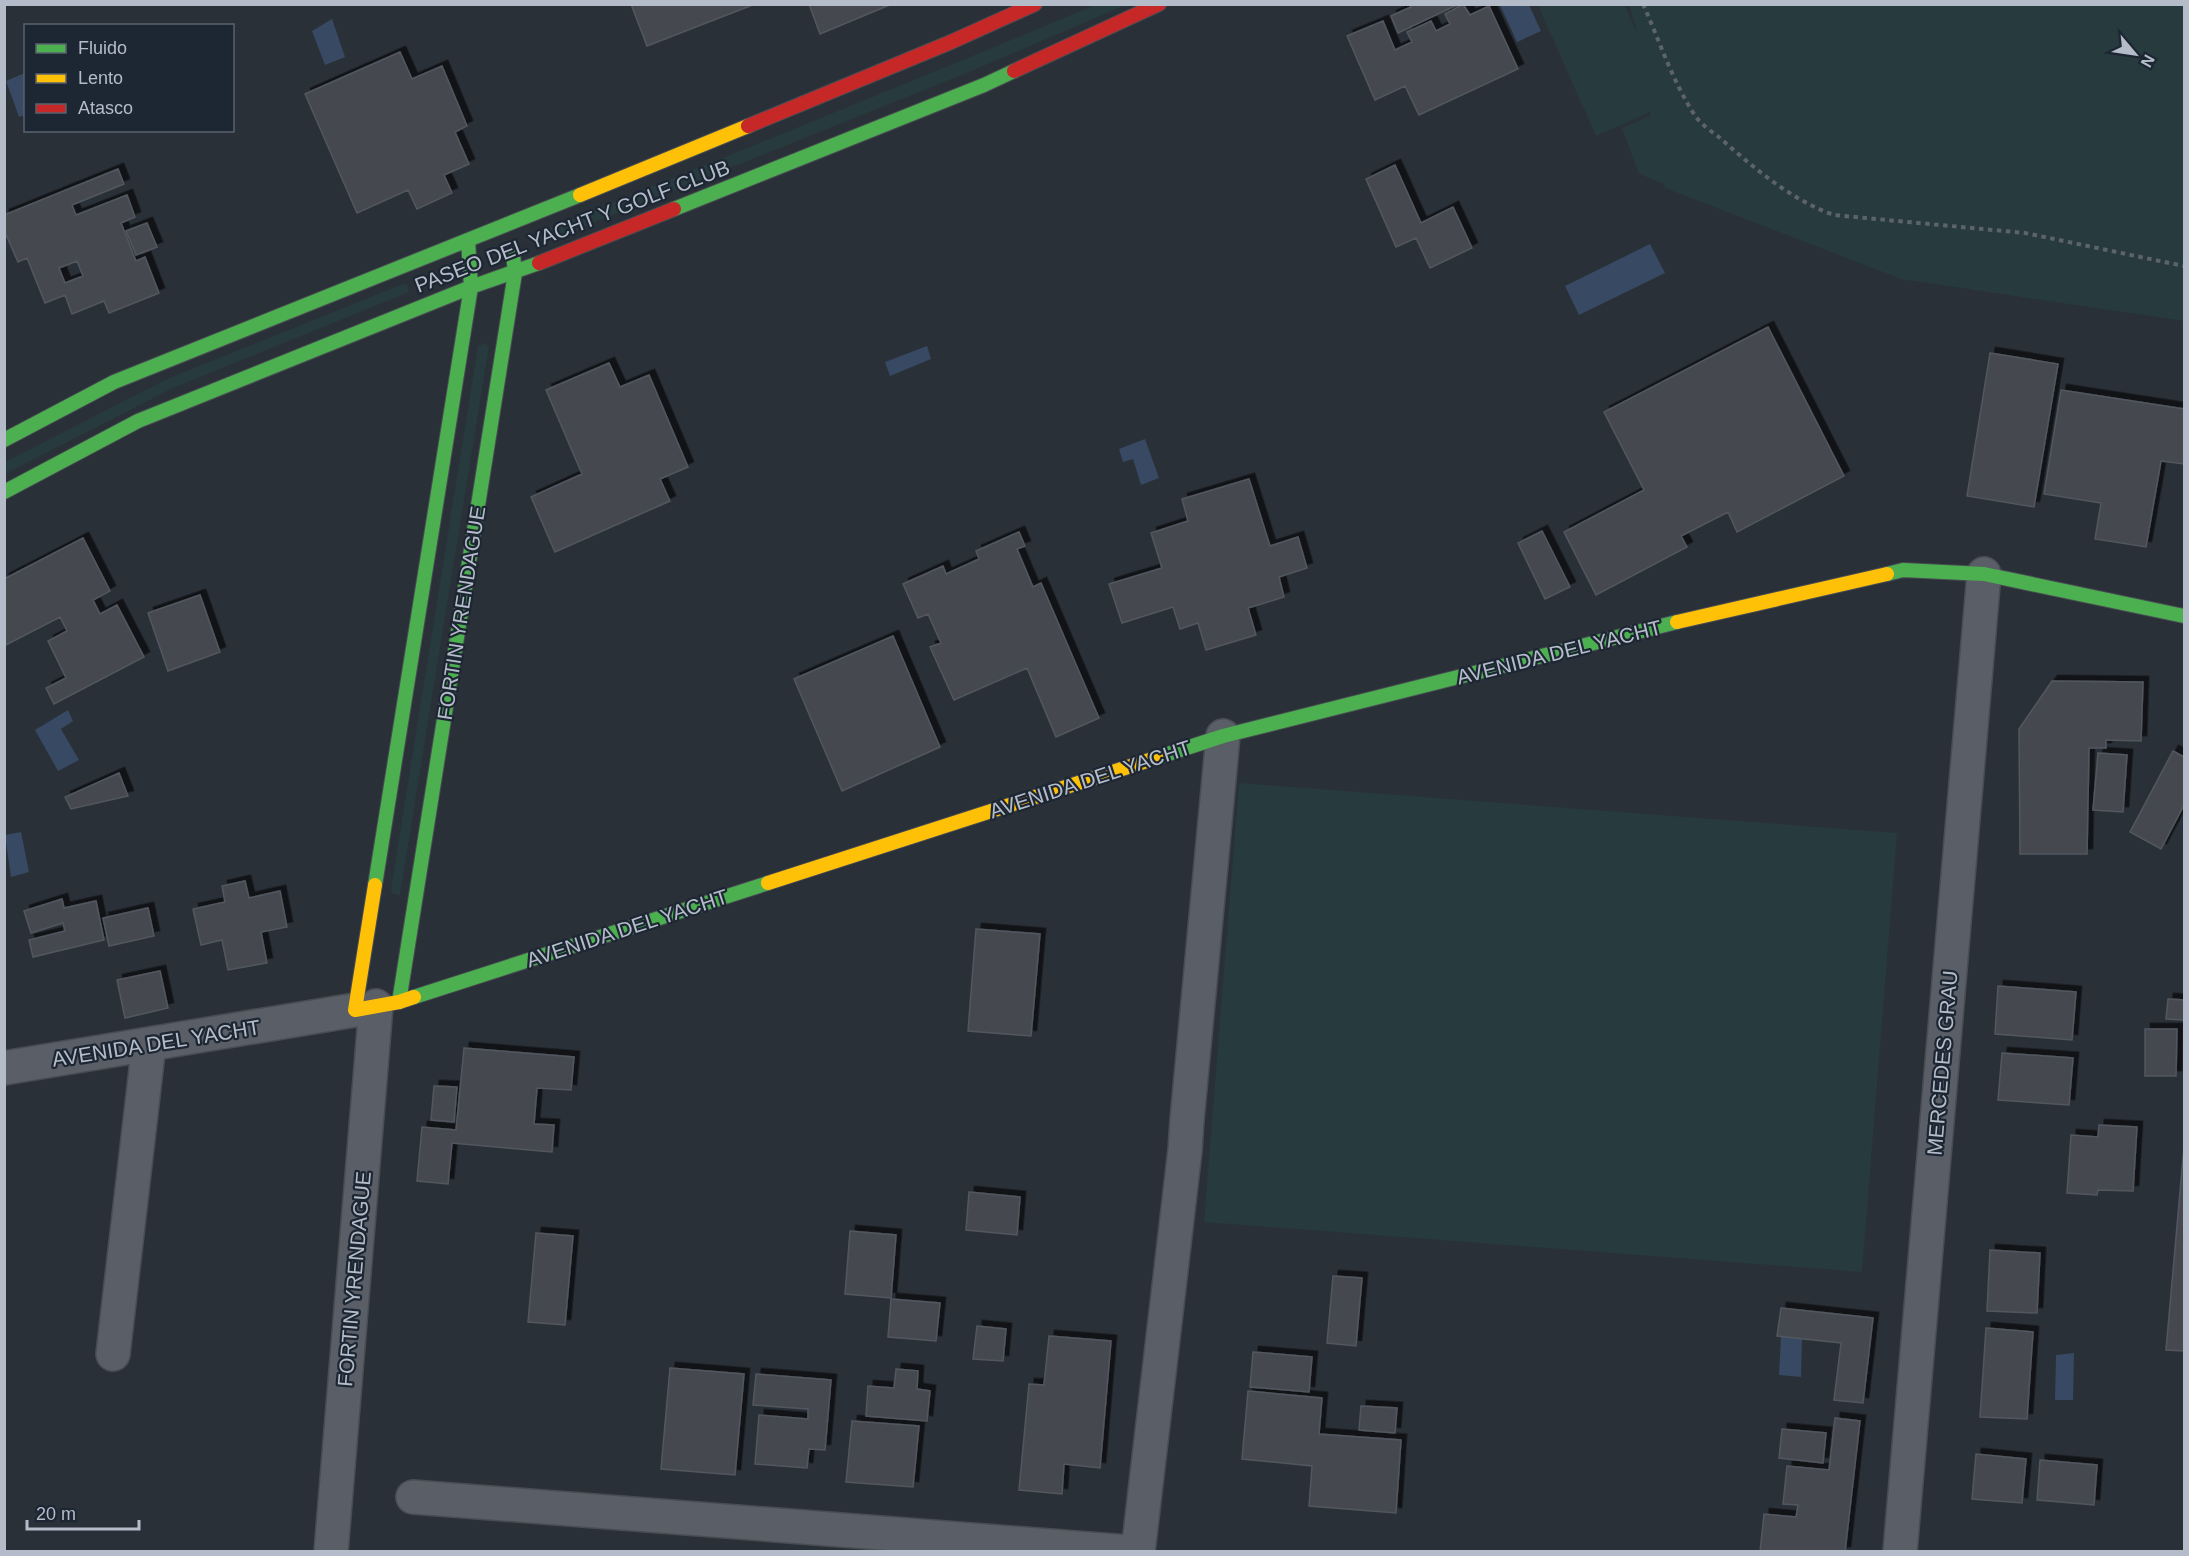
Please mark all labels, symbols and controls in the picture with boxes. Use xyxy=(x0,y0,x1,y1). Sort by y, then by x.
legend xyxy=(24,24,234,132)
north arrow xyxy=(2105,24,2165,84)
text: Fluido xyxy=(78,38,127,58)
text: N xyxy=(2137,52,2158,70)
text: Lento xyxy=(78,68,123,88)
text: Atasco xyxy=(78,98,133,118)
street label: PASEO DEL YACHT Y GOLF CLUB xyxy=(411,155,733,297)
street label: FORTIN YRENDAGUE xyxy=(433,504,489,722)
street label: AVENIDA DEL YACHT xyxy=(1454,615,1664,689)
street label: AVENIDA DEL YACHT xyxy=(986,735,1194,822)
street label: AVENIDA DEL YACHT xyxy=(523,884,731,971)
street label: MERCEDES GRAU xyxy=(1922,970,1962,1156)
street label: AVENIDA DEL YACHT xyxy=(50,1015,262,1071)
street label: FORTIN YRENDAGUE xyxy=(333,1170,375,1388)
scale bar xyxy=(27,1493,140,1531)
text: 20 m xyxy=(36,1504,76,1524)

